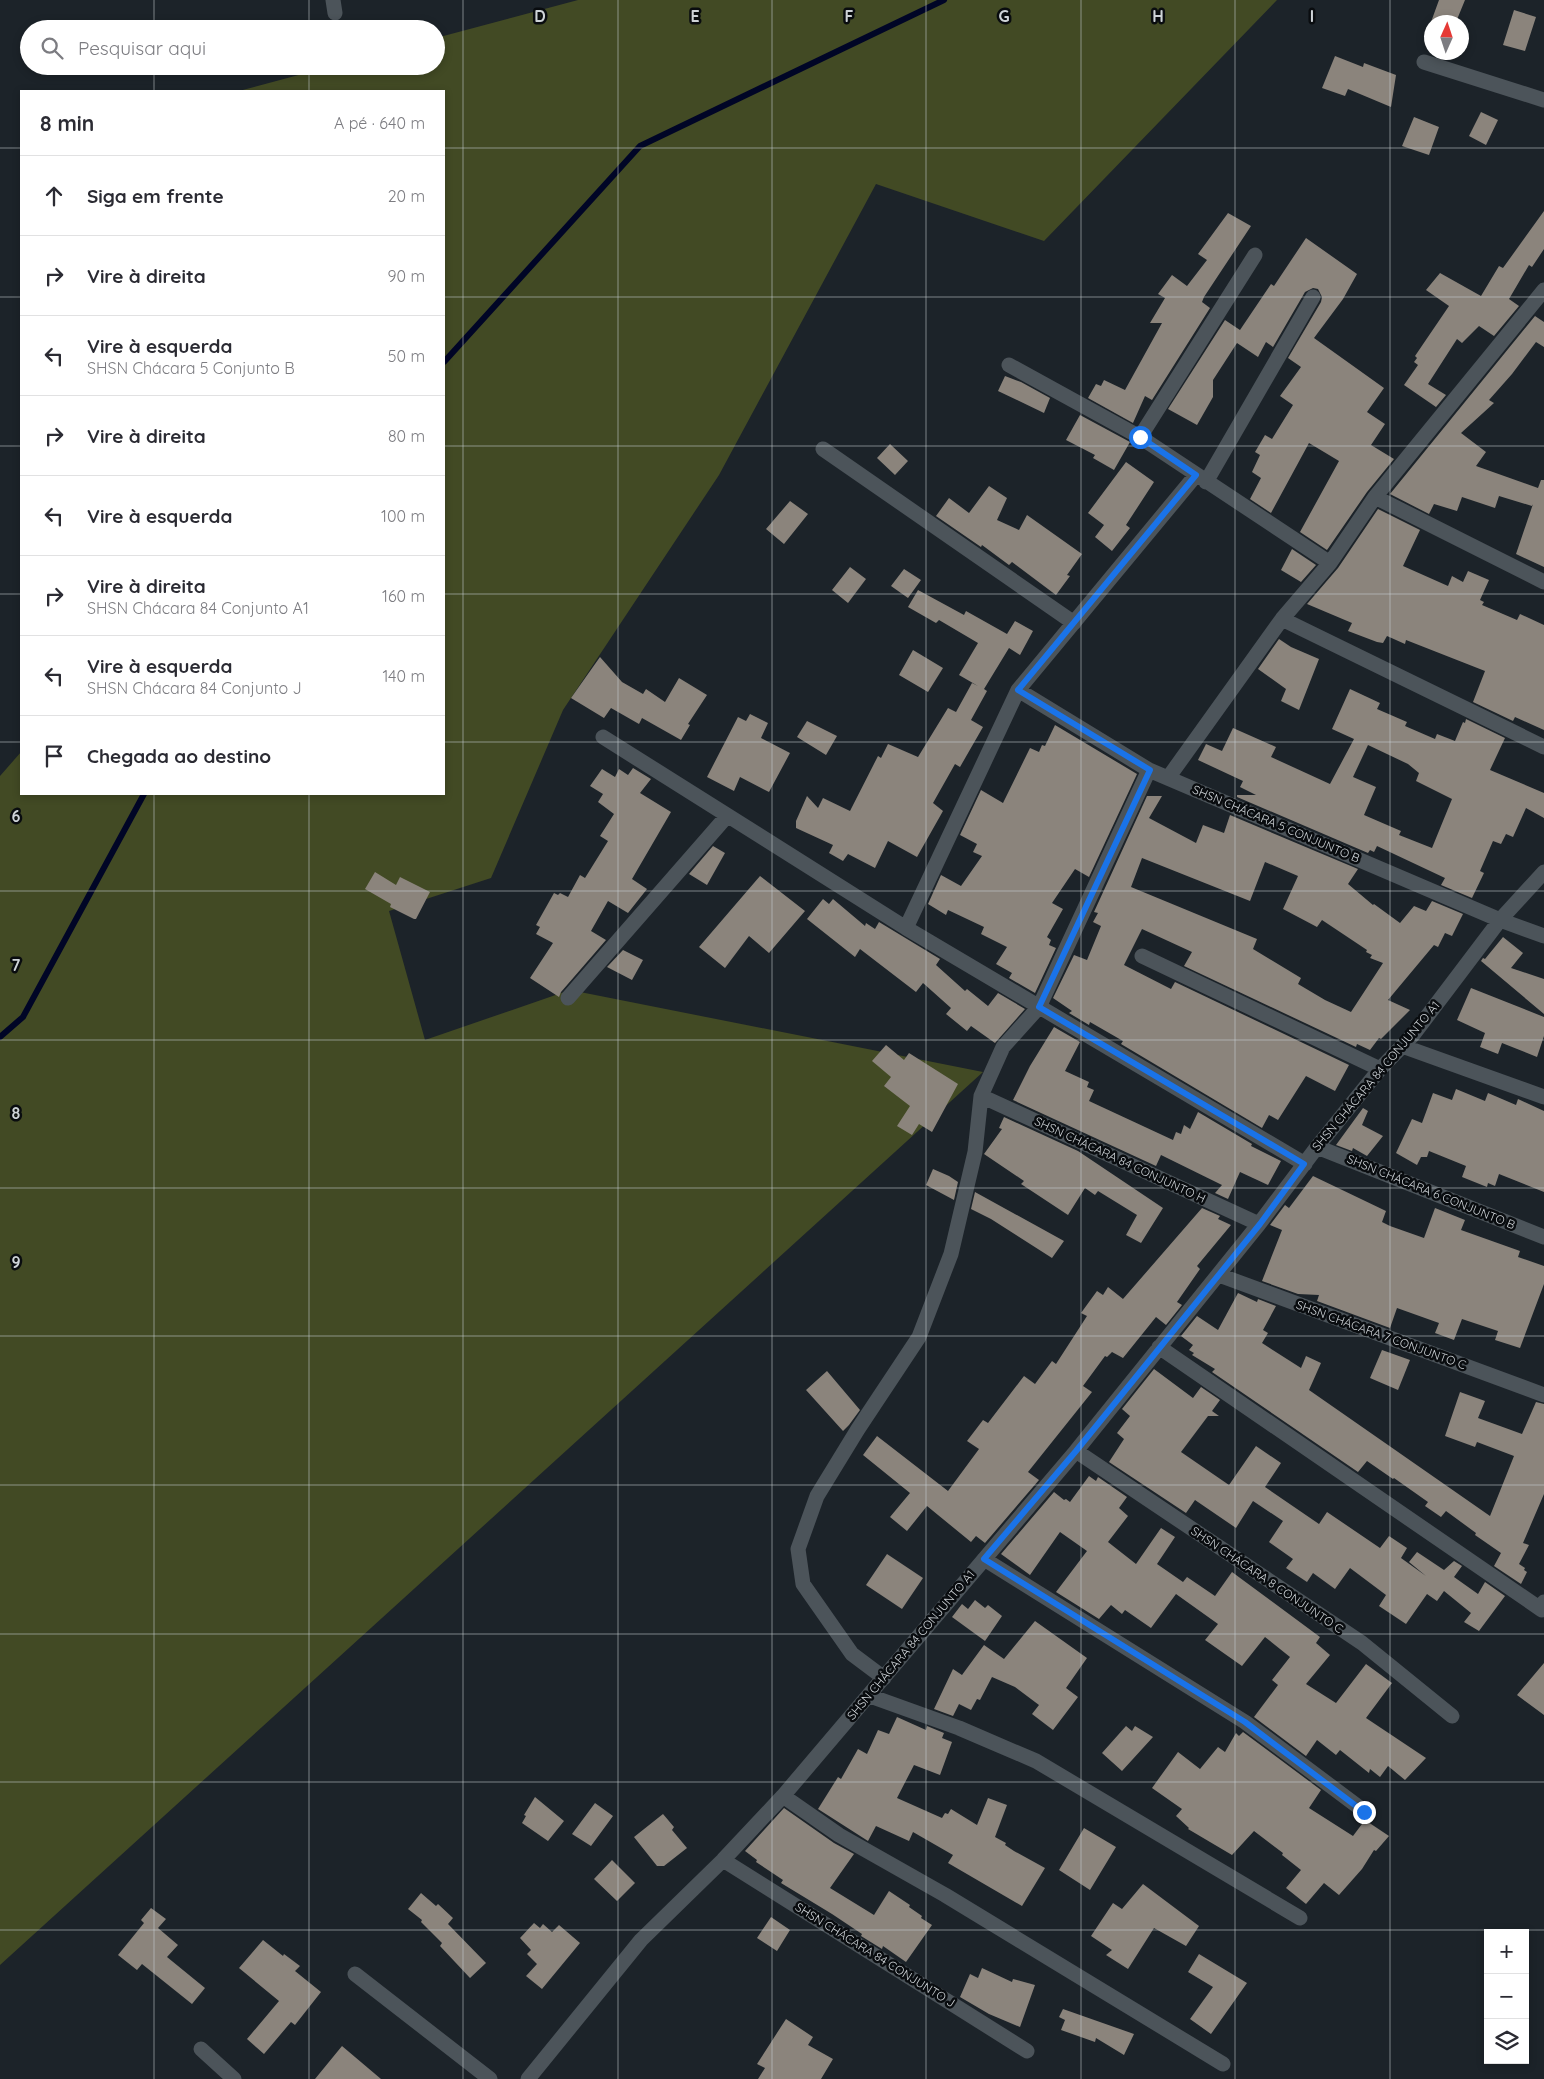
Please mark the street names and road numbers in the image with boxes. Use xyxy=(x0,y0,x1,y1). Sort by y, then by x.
street label: SHSN CHÁCARA 5 CONJUNTO B xyxy=(1190,781,1362,866)
street label: SHSN CHÁCARA 84 CONJUNTO A1 xyxy=(1309,998,1443,1154)
street label: SHSN CHÁCARA 84 CONJUNTO H xyxy=(1032,1113,1208,1206)
street label: SHSN CHÁCARA 6 CONJUNTO B xyxy=(1345,1151,1518,1232)
street label: SHSN CHÁCARA 7 CONJUNTO C xyxy=(1294,1297,1468,1372)
street label: SHSN CHÁCARA 8 CONJUNTO C xyxy=(1188,1523,1346,1636)
street label: SHSN CHÁCARA 84 CONJUNTO A1 xyxy=(844,1567,978,1723)
street label: SHSN CHÁCARA 84 CONJUNTO J xyxy=(793,1899,958,2010)

